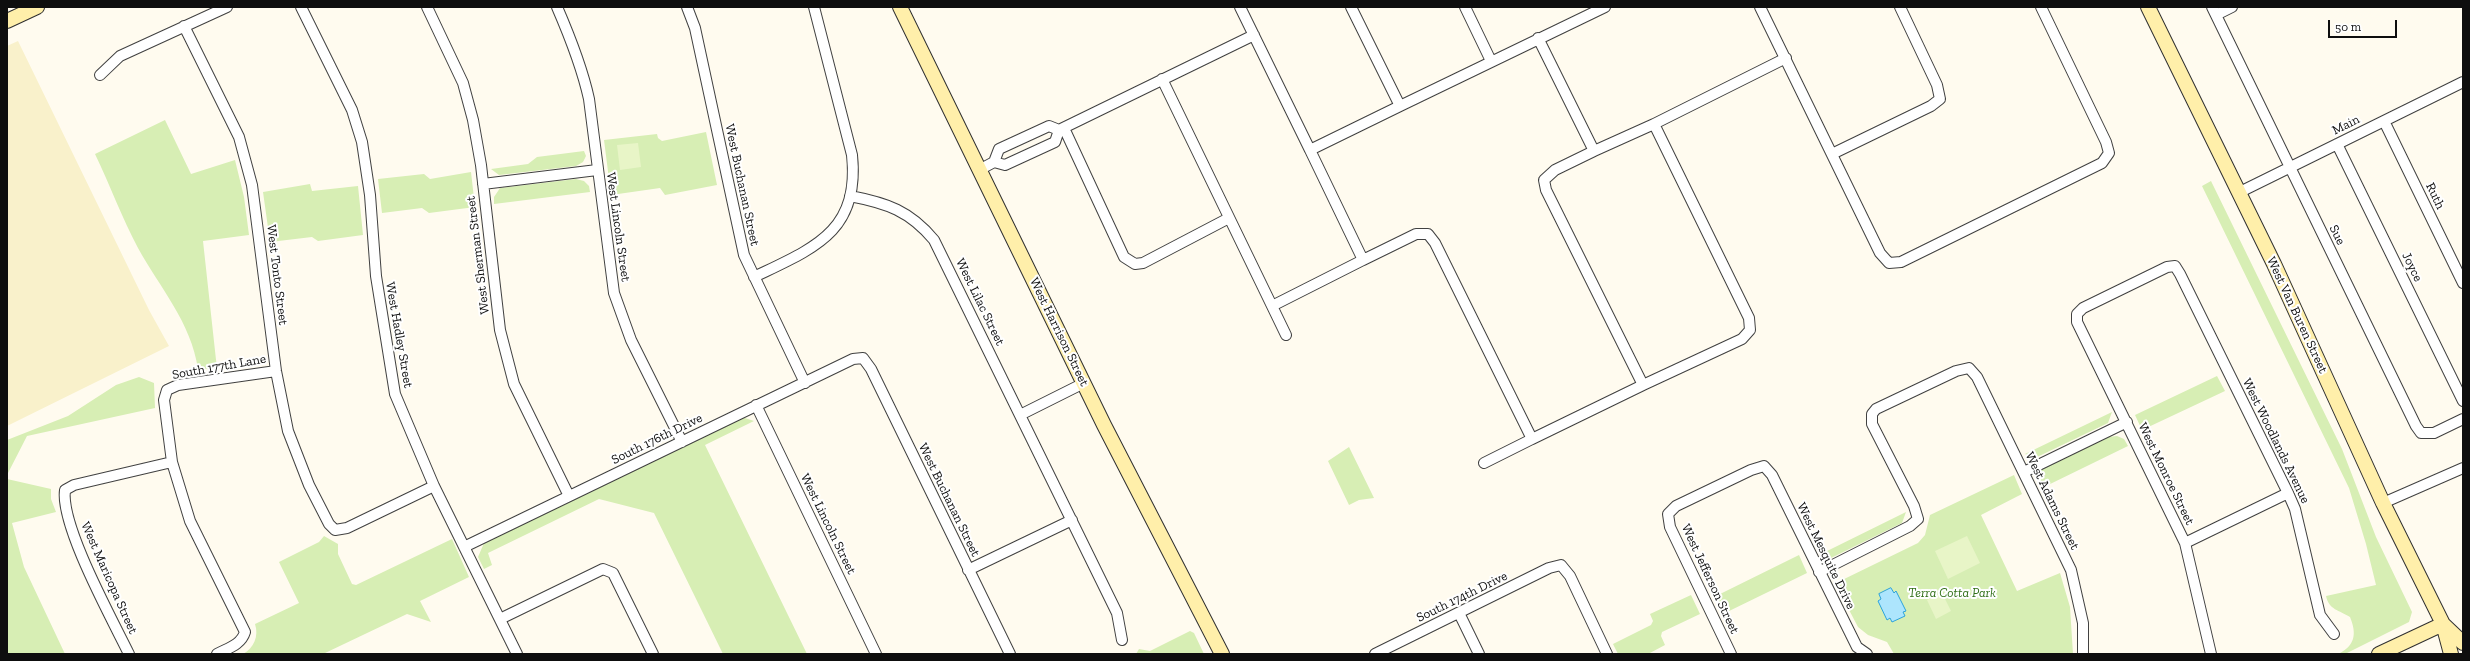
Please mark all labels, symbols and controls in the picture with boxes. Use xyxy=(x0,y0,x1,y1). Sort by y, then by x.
scale bar xyxy=(2330,12,2399,38)
text: 50 m xyxy=(2335,20,2361,34)
street label: Main xyxy=(2330,112,2362,138)
street label: West Buchanan Street xyxy=(721,123,763,247)
street label: West Lincoln Street xyxy=(603,171,633,283)
street label: Ruth xyxy=(2422,180,2448,212)
street label: West Sherman Street xyxy=(463,195,493,315)
street label: Sue xyxy=(2326,222,2348,248)
street label: West Tonto Street xyxy=(263,224,291,326)
street label: Joyce xyxy=(2398,250,2426,284)
street label: West Van Buren Street xyxy=(2263,254,2331,376)
street label: West Lilac Street xyxy=(952,256,1008,348)
street label: West Harrison Street xyxy=(1026,275,1092,389)
street label: West Hadley Street xyxy=(382,281,416,389)
street label: South 177th Lane xyxy=(171,351,267,383)
street label: West Woodlands Avenue xyxy=(2239,376,2313,506)
street label: South 176th Drive xyxy=(609,410,705,468)
street label: West Monroe Street xyxy=(2134,420,2198,528)
street label: West Buchanan Street xyxy=(915,441,983,559)
street label: West Adams Street xyxy=(2022,450,2082,552)
street label: West Lincoln Street xyxy=(797,471,859,577)
street label: West Mesquite Drive xyxy=(1793,500,1859,612)
street label: West Maricopa Street xyxy=(77,519,141,637)
street label: West Jefferson Street xyxy=(1678,522,1742,636)
street label: South 174th Drive xyxy=(1414,568,1510,626)
park label: Terra Cotta Park xyxy=(1908,585,1996,601)

